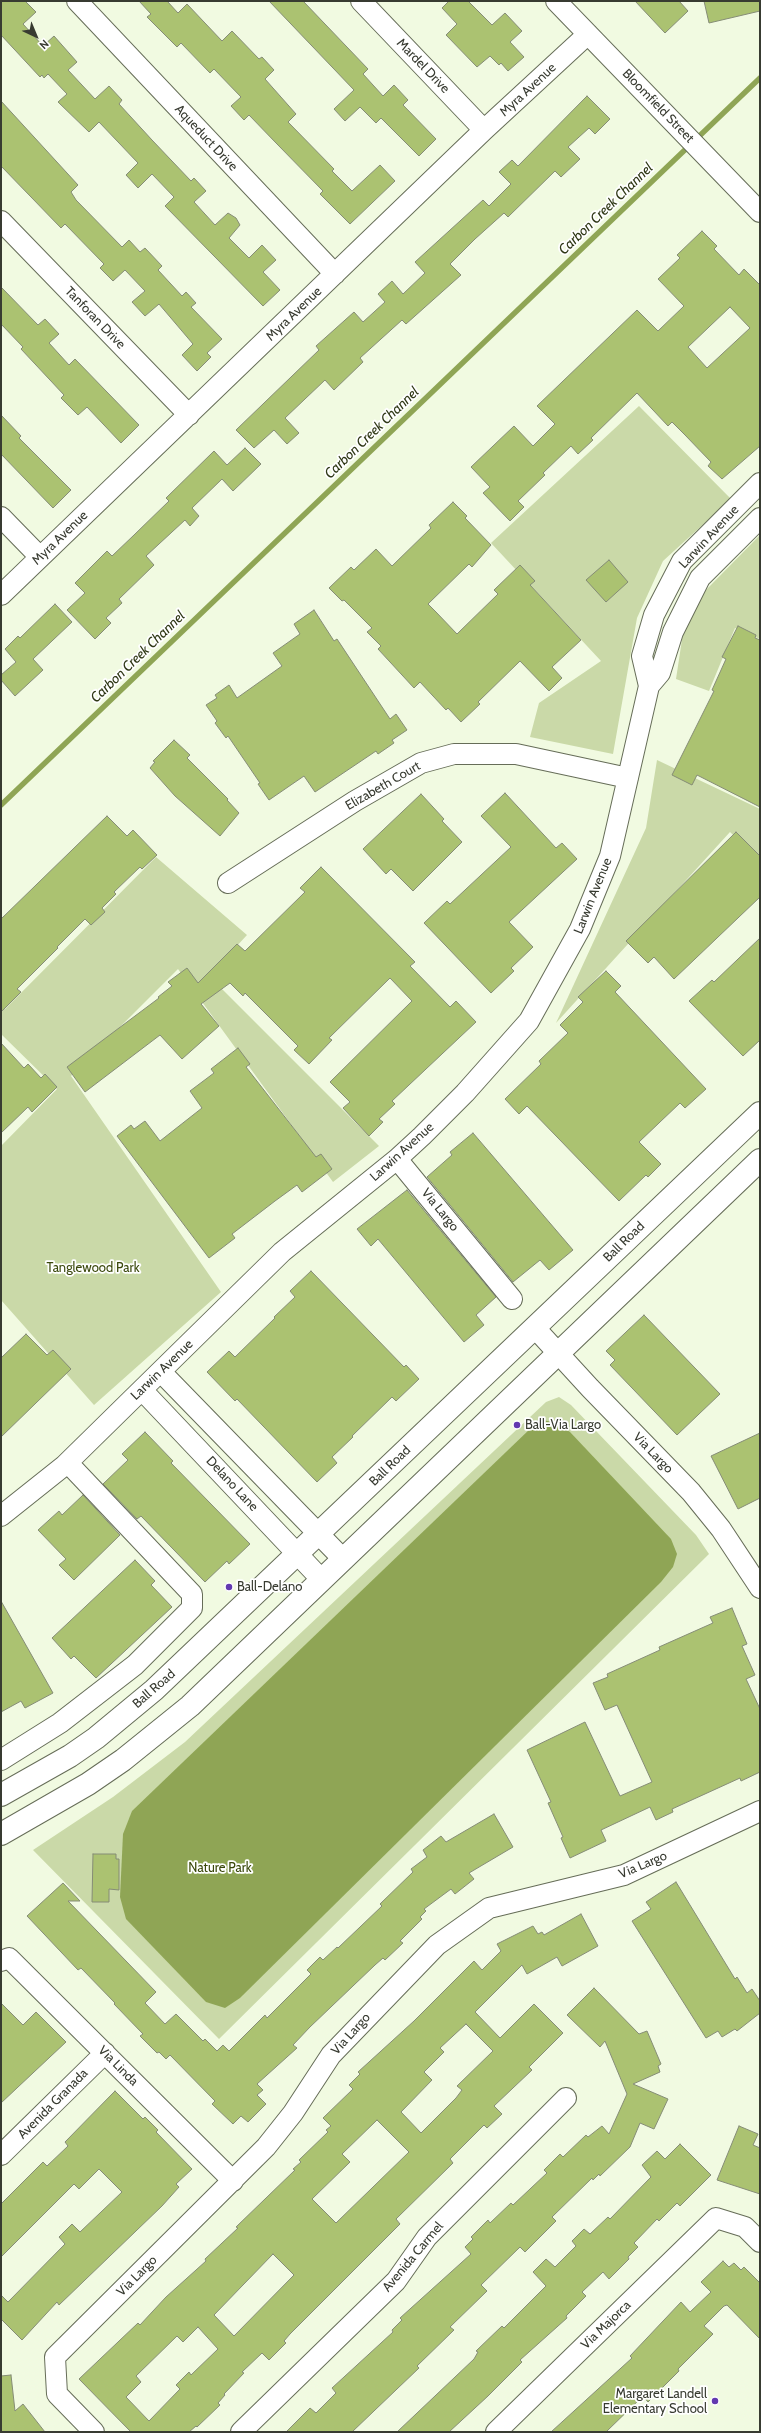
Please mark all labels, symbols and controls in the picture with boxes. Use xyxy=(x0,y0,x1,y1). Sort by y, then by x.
north arrow xyxy=(16,16,56,56)
street label: Mardel Drive xyxy=(393,36,453,96)
text: N xyxy=(37,37,52,52)
street label: Myra Avenue xyxy=(497,60,559,120)
street label: Bloomfield Street xyxy=(619,66,697,146)
street label: Aqueduct Drive xyxy=(171,102,241,174)
water label: Carbon Creek Channel xyxy=(555,160,657,258)
street label: Tanforan Drive xyxy=(61,284,129,352)
street label: Myra Avenue xyxy=(263,284,325,344)
water label: Carbon Creek Channel xyxy=(321,384,423,482)
street label: Larwin Avenue xyxy=(676,502,742,572)
street label: Myra Avenue xyxy=(29,508,91,568)
water label: Carbon Creek Channel xyxy=(87,608,189,706)
street label: Elizabeth Court xyxy=(343,758,423,814)
street label: Larwin Avenue xyxy=(571,856,615,936)
street label: Larwin Avenue xyxy=(367,1119,437,1185)
street label: Via Largo xyxy=(418,1185,462,1235)
street label: Ball Road xyxy=(600,1219,648,1265)
park label: Tanglewood Park xyxy=(46,1260,140,1276)
street label: Larwin Avenue xyxy=(128,1336,196,1404)
place label: Ball-Via Largo xyxy=(525,1417,601,1433)
marker: Ball-Via Largo xyxy=(512,1420,522,1430)
street label: Via Largo xyxy=(630,1429,676,1477)
street label: Ball Road xyxy=(366,1443,414,1489)
street label: Delano Lane xyxy=(203,1453,261,1515)
place label: Ball-Delano xyxy=(237,1579,302,1595)
marker: Ball-Delano xyxy=(224,1582,234,1592)
street label: Ball Road xyxy=(130,1666,178,1712)
street label: Via Largo xyxy=(617,1848,669,1882)
park label: Nature Park xyxy=(188,1860,252,1876)
street label: Via Largo xyxy=(328,2010,374,2058)
street label: Via Linda xyxy=(95,2043,141,2089)
street label: Avenida Granada xyxy=(15,2066,91,2142)
street label: Avenida Carmel xyxy=(379,2219,447,2295)
street label: Via Largo xyxy=(114,2253,160,2299)
street label: Via Majorca xyxy=(578,2297,634,2353)
place label: Margaret Landell Elementary School xyxy=(603,2386,707,2417)
marker: Margaret Landell Elementary School xyxy=(710,2396,720,2406)

